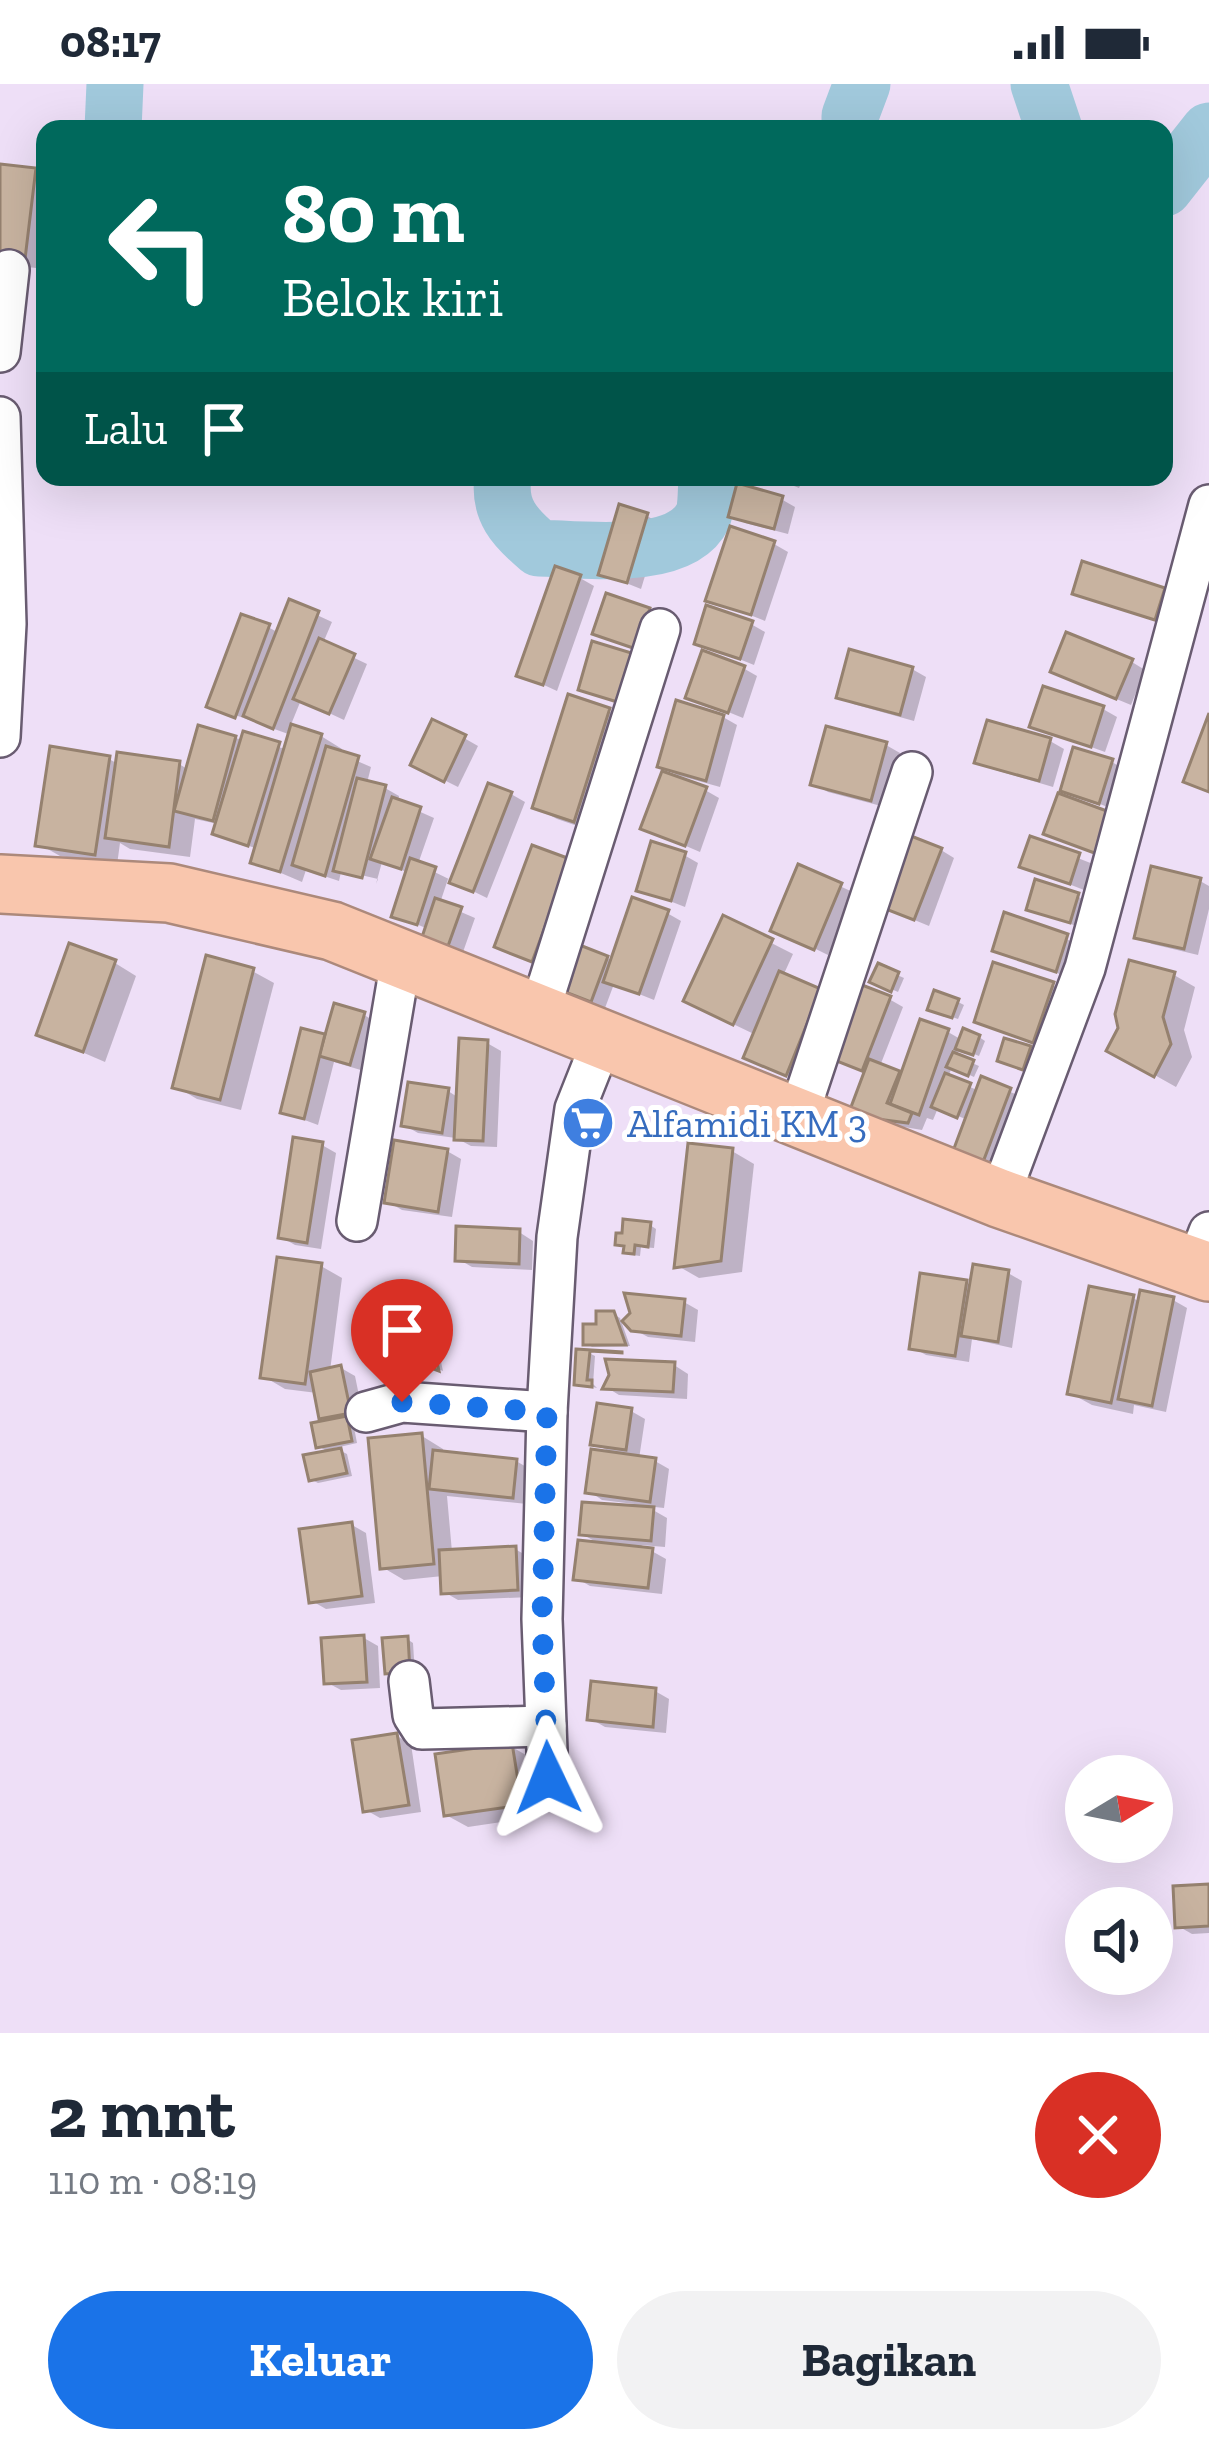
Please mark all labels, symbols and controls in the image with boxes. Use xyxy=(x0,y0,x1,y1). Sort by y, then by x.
text: 08:17 xyxy=(60,15,161,69)
text: 80 m xyxy=(282,163,465,264)
icon: left xyxy=(84,168,240,324)
text: Belok kiri xyxy=(282,265,503,330)
icon: arrive xyxy=(191,396,257,462)
text: Lalu xyxy=(84,402,167,456)
supermarket icon: Alfamidi KM 3 xyxy=(560,1095,616,1151)
place label: Alfamidi KM 3 xyxy=(627,1100,867,1147)
pin xyxy=(351,1279,453,1402)
icon: arrive xyxy=(369,1297,435,1363)
position arrow xyxy=(485,1715,611,1841)
north arrow xyxy=(1065,1755,1173,1863)
map controls xyxy=(1065,1755,1173,1995)
button: sound xyxy=(1065,1887,1173,1995)
text: 2 mnt xyxy=(48,2069,235,2155)
button: close xyxy=(1035,2072,1161,2198)
text: 110 m · 08:19 xyxy=(48,2157,257,2204)
button: Keluar xyxy=(48,2291,593,2429)
button: Bagikan xyxy=(617,2291,1161,2429)

